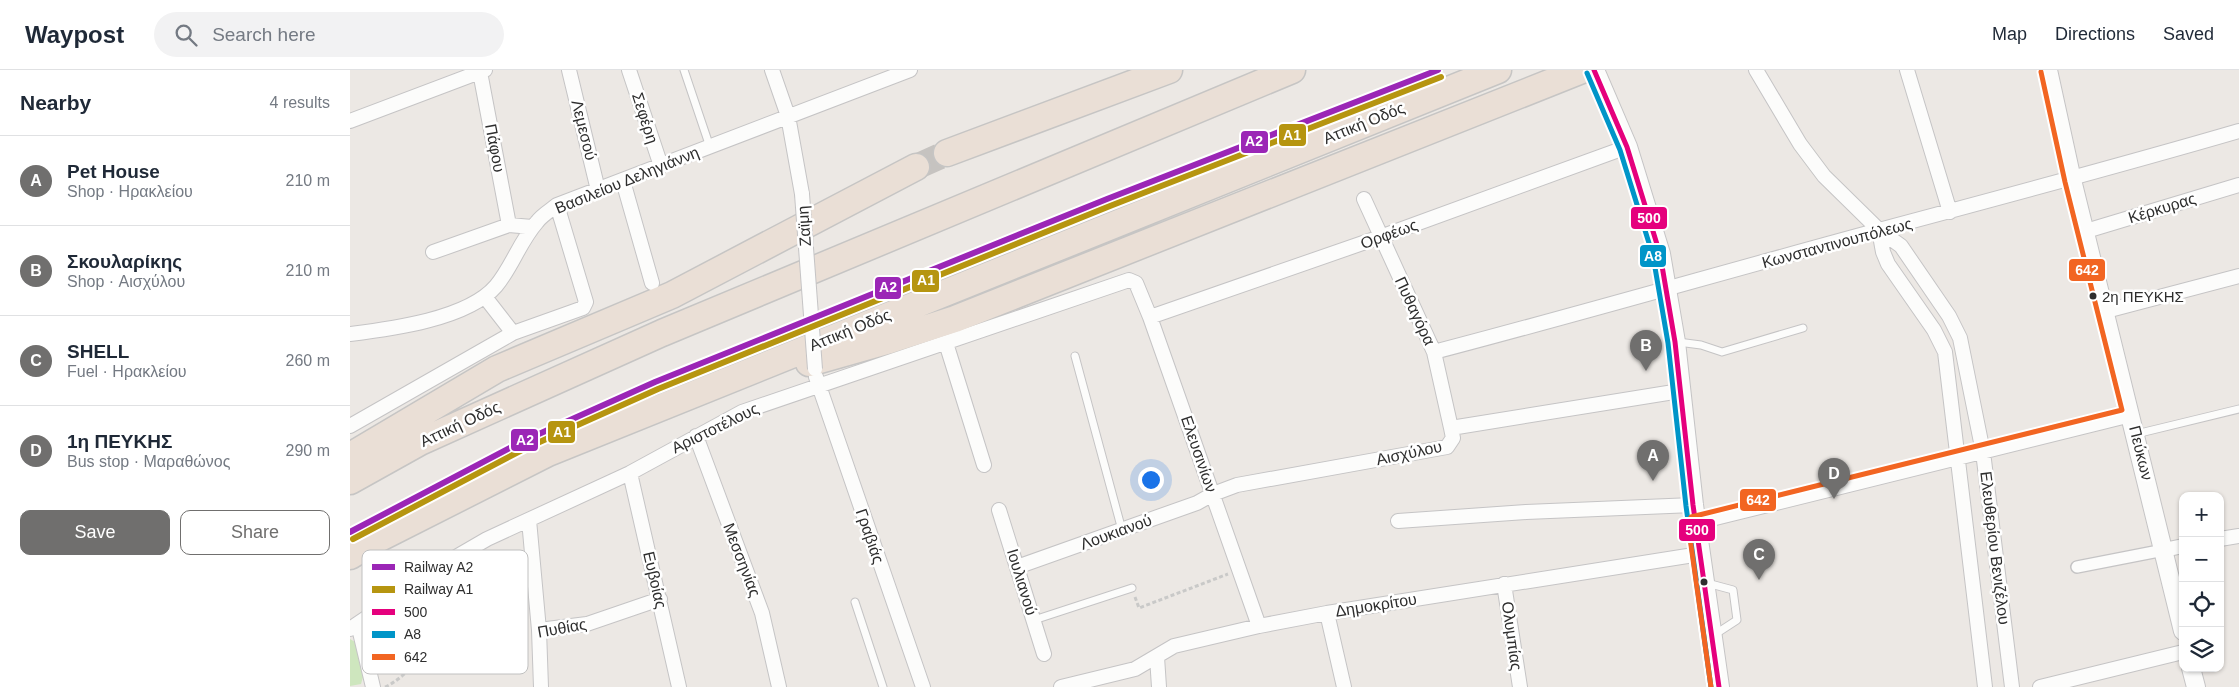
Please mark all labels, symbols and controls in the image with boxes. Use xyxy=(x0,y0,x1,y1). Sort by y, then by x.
search box xyxy=(154,12,504,57)
text: Waypost xyxy=(25,21,124,48)
icon: search xyxy=(172,21,200,49)
text: Search here xyxy=(212,24,316,45)
text: Map xyxy=(1992,24,2027,44)
text: Directions xyxy=(2055,24,2135,44)
text: Saved xyxy=(2163,24,2214,44)
street label: Σεφέρη xyxy=(629,90,661,146)
text: Nearby xyxy=(20,91,91,114)
text: 4 results xyxy=(270,94,330,111)
street label: Λεμεσού xyxy=(568,98,600,162)
street label: Αττική Οδός xyxy=(1321,99,1407,147)
street label: Πάφου xyxy=(482,122,508,174)
line badge: A1 xyxy=(1278,123,1307,147)
text: A1 xyxy=(1283,127,1301,143)
line badge: A2 xyxy=(1240,130,1269,154)
text: A2 xyxy=(1245,133,1263,149)
street label: Βασιλείου Δεληγιάννη xyxy=(553,143,701,217)
text: Pet House xyxy=(67,161,160,182)
text: A xyxy=(30,172,42,189)
text: 210 m xyxy=(286,172,330,189)
text: Shop · Ηρακλείου xyxy=(67,183,193,200)
street label: Κέρκυρας xyxy=(2126,190,2198,226)
street label: Ζαϊμη xyxy=(794,205,814,247)
line badge: 500 xyxy=(1630,206,1668,230)
text: 500 xyxy=(1637,210,1661,226)
street label: Κωνσταντινουπόλεως xyxy=(1760,215,1914,271)
street label: Ορφέως xyxy=(1358,216,1420,252)
line badge: A8 xyxy=(1639,244,1667,268)
text: A8 xyxy=(1644,248,1662,264)
text: Σκουλαρίκης xyxy=(67,251,182,272)
line badge: 642 xyxy=(2068,258,2106,282)
text: B xyxy=(30,262,42,279)
text: 210 m xyxy=(286,262,330,279)
text: 642 xyxy=(2075,262,2099,278)
line badge: A1 xyxy=(911,269,940,293)
text: A1 xyxy=(917,272,935,288)
text: Shop · Αισχύλου xyxy=(67,273,185,290)
street label: Πυθαγόρα xyxy=(1392,274,1438,348)
line badge: A2 xyxy=(874,276,902,300)
text: A2 xyxy=(879,279,897,295)
place label: 2η ΠΕΥΚΗΣ xyxy=(2102,288,2184,305)
marker: 2η ΠΕΥΚΗΣ xyxy=(2088,291,2098,301)
street label: Αττική Οδός xyxy=(807,306,893,354)
pin: B xyxy=(1630,330,1662,371)
text: SHELL xyxy=(67,341,129,362)
text: C xyxy=(30,352,42,369)
text: 260 m xyxy=(286,352,330,369)
text: Fuel · Ηρακλείου xyxy=(67,363,187,380)
street label: Αττική Οδός xyxy=(417,398,503,450)
street label: Αριστοτέλους xyxy=(669,400,761,456)
street label: Ελευσινίων xyxy=(1178,413,1220,495)
line badge: A1 xyxy=(547,420,576,444)
text: A1 xyxy=(553,424,571,440)
street label: Πεύκων xyxy=(2126,424,2156,482)
line badge: A2 xyxy=(510,428,539,452)
text: 1η ΠΕΥΚΗΣ xyxy=(67,431,172,452)
text: A2 xyxy=(516,432,534,448)
street label: Αισχύλου xyxy=(1375,438,1443,468)
pin: A xyxy=(1637,440,1669,481)
text: D xyxy=(30,442,42,459)
text: 290 m xyxy=(286,442,330,459)
text: Bus stop · Μαραθώνος xyxy=(67,453,230,470)
pin: D xyxy=(1818,458,1850,499)
your location xyxy=(1138,467,1164,493)
street label: Ελευθερίου Βενιζέλου xyxy=(1976,470,2013,626)
line badge: 642 xyxy=(1739,488,1777,512)
text: 642 xyxy=(1746,492,1770,508)
map controls xyxy=(2179,492,2224,672)
button: + xyxy=(2179,492,2224,537)
street label: Γραβιάς xyxy=(853,506,887,566)
button: Save xyxy=(20,510,170,555)
button: Share xyxy=(180,510,330,555)
street label: Λουκιανού xyxy=(1078,511,1154,553)
line badge: 500 xyxy=(1678,518,1716,542)
street label: Μεσσηνίας xyxy=(720,521,764,600)
text: 500 xyxy=(1685,522,1709,538)
button: − xyxy=(2179,537,2224,582)
pin: C xyxy=(1743,539,1775,580)
street label: Ιουλιανού xyxy=(1004,547,1040,617)
legend xyxy=(362,550,528,674)
street label: Ευβοίας xyxy=(640,550,670,610)
text: Railway A2 xyxy=(404,559,473,575)
unlabelled marker xyxy=(1699,577,1709,587)
text: Railway A1 xyxy=(404,581,473,597)
button: locate xyxy=(2179,582,2224,627)
street label: Δημοκρίτου xyxy=(1334,590,1418,620)
street label: Ολυμπίας xyxy=(1499,600,1525,672)
text: 500 xyxy=(404,604,428,620)
street label: Πυθίας xyxy=(536,615,588,641)
text: A8 xyxy=(404,626,421,642)
button: layers xyxy=(2179,627,2224,672)
text: 642 xyxy=(404,649,428,665)

